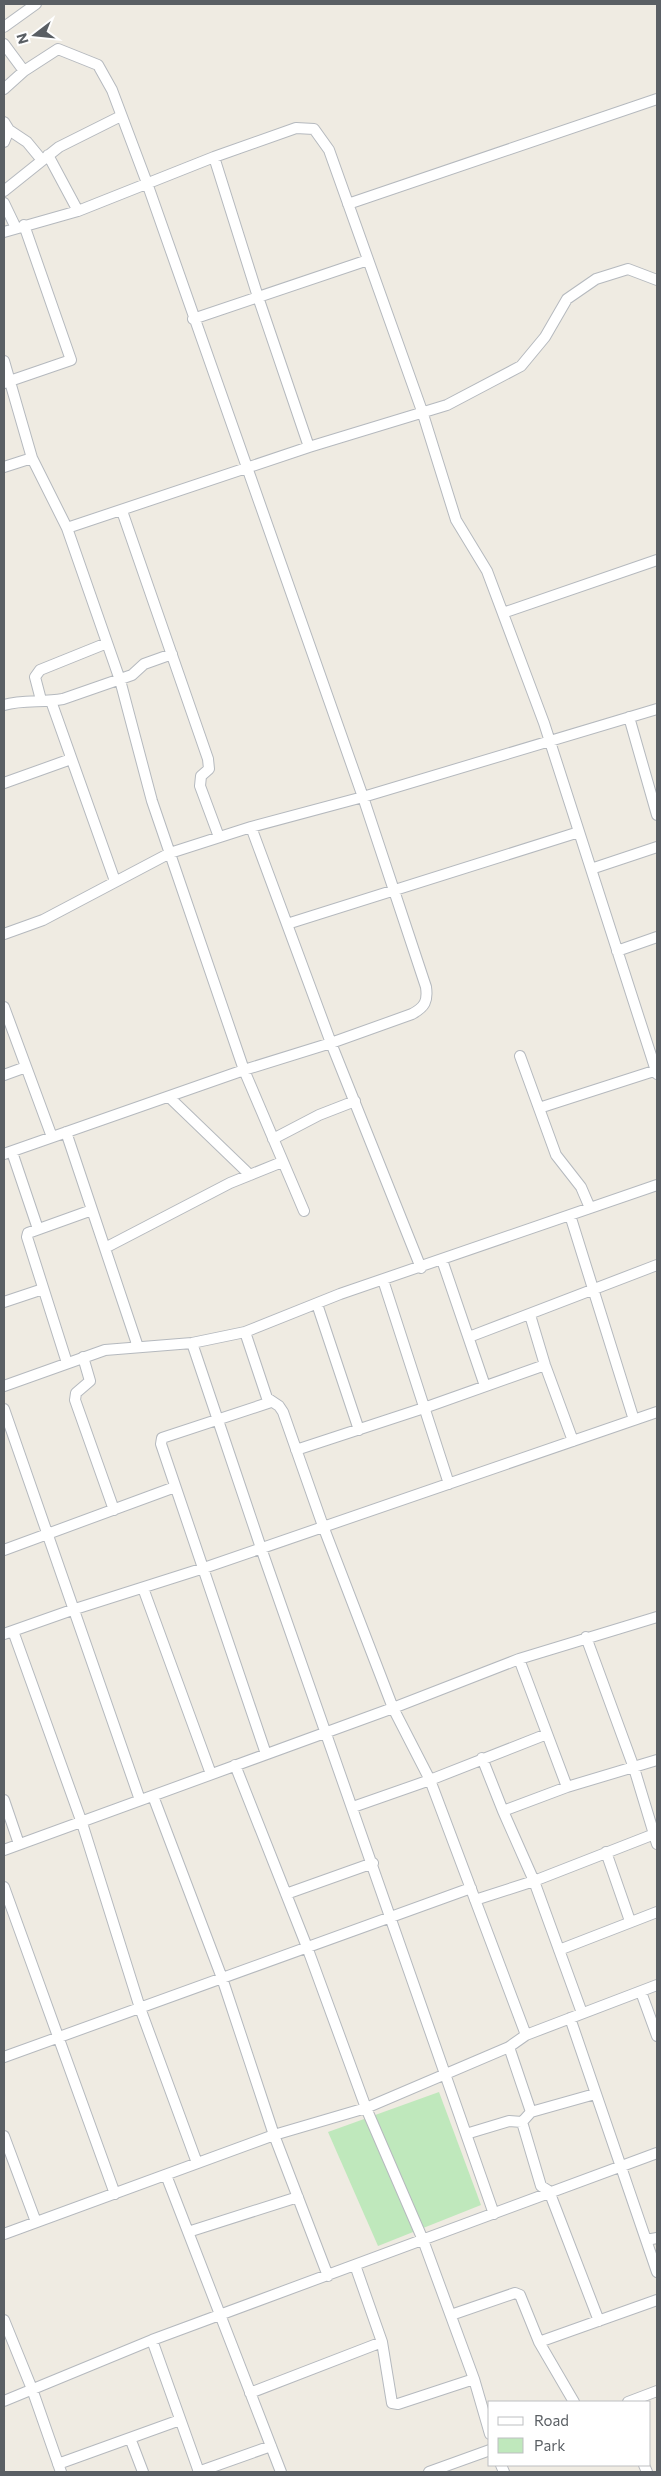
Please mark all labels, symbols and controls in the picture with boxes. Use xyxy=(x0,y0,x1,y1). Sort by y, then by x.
north arrow xyxy=(10,10,60,60)
text: N xyxy=(12,31,32,46)
legend xyxy=(488,2401,651,2466)
text: Road xyxy=(534,2411,569,2429)
text: Park xyxy=(534,2436,565,2454)

